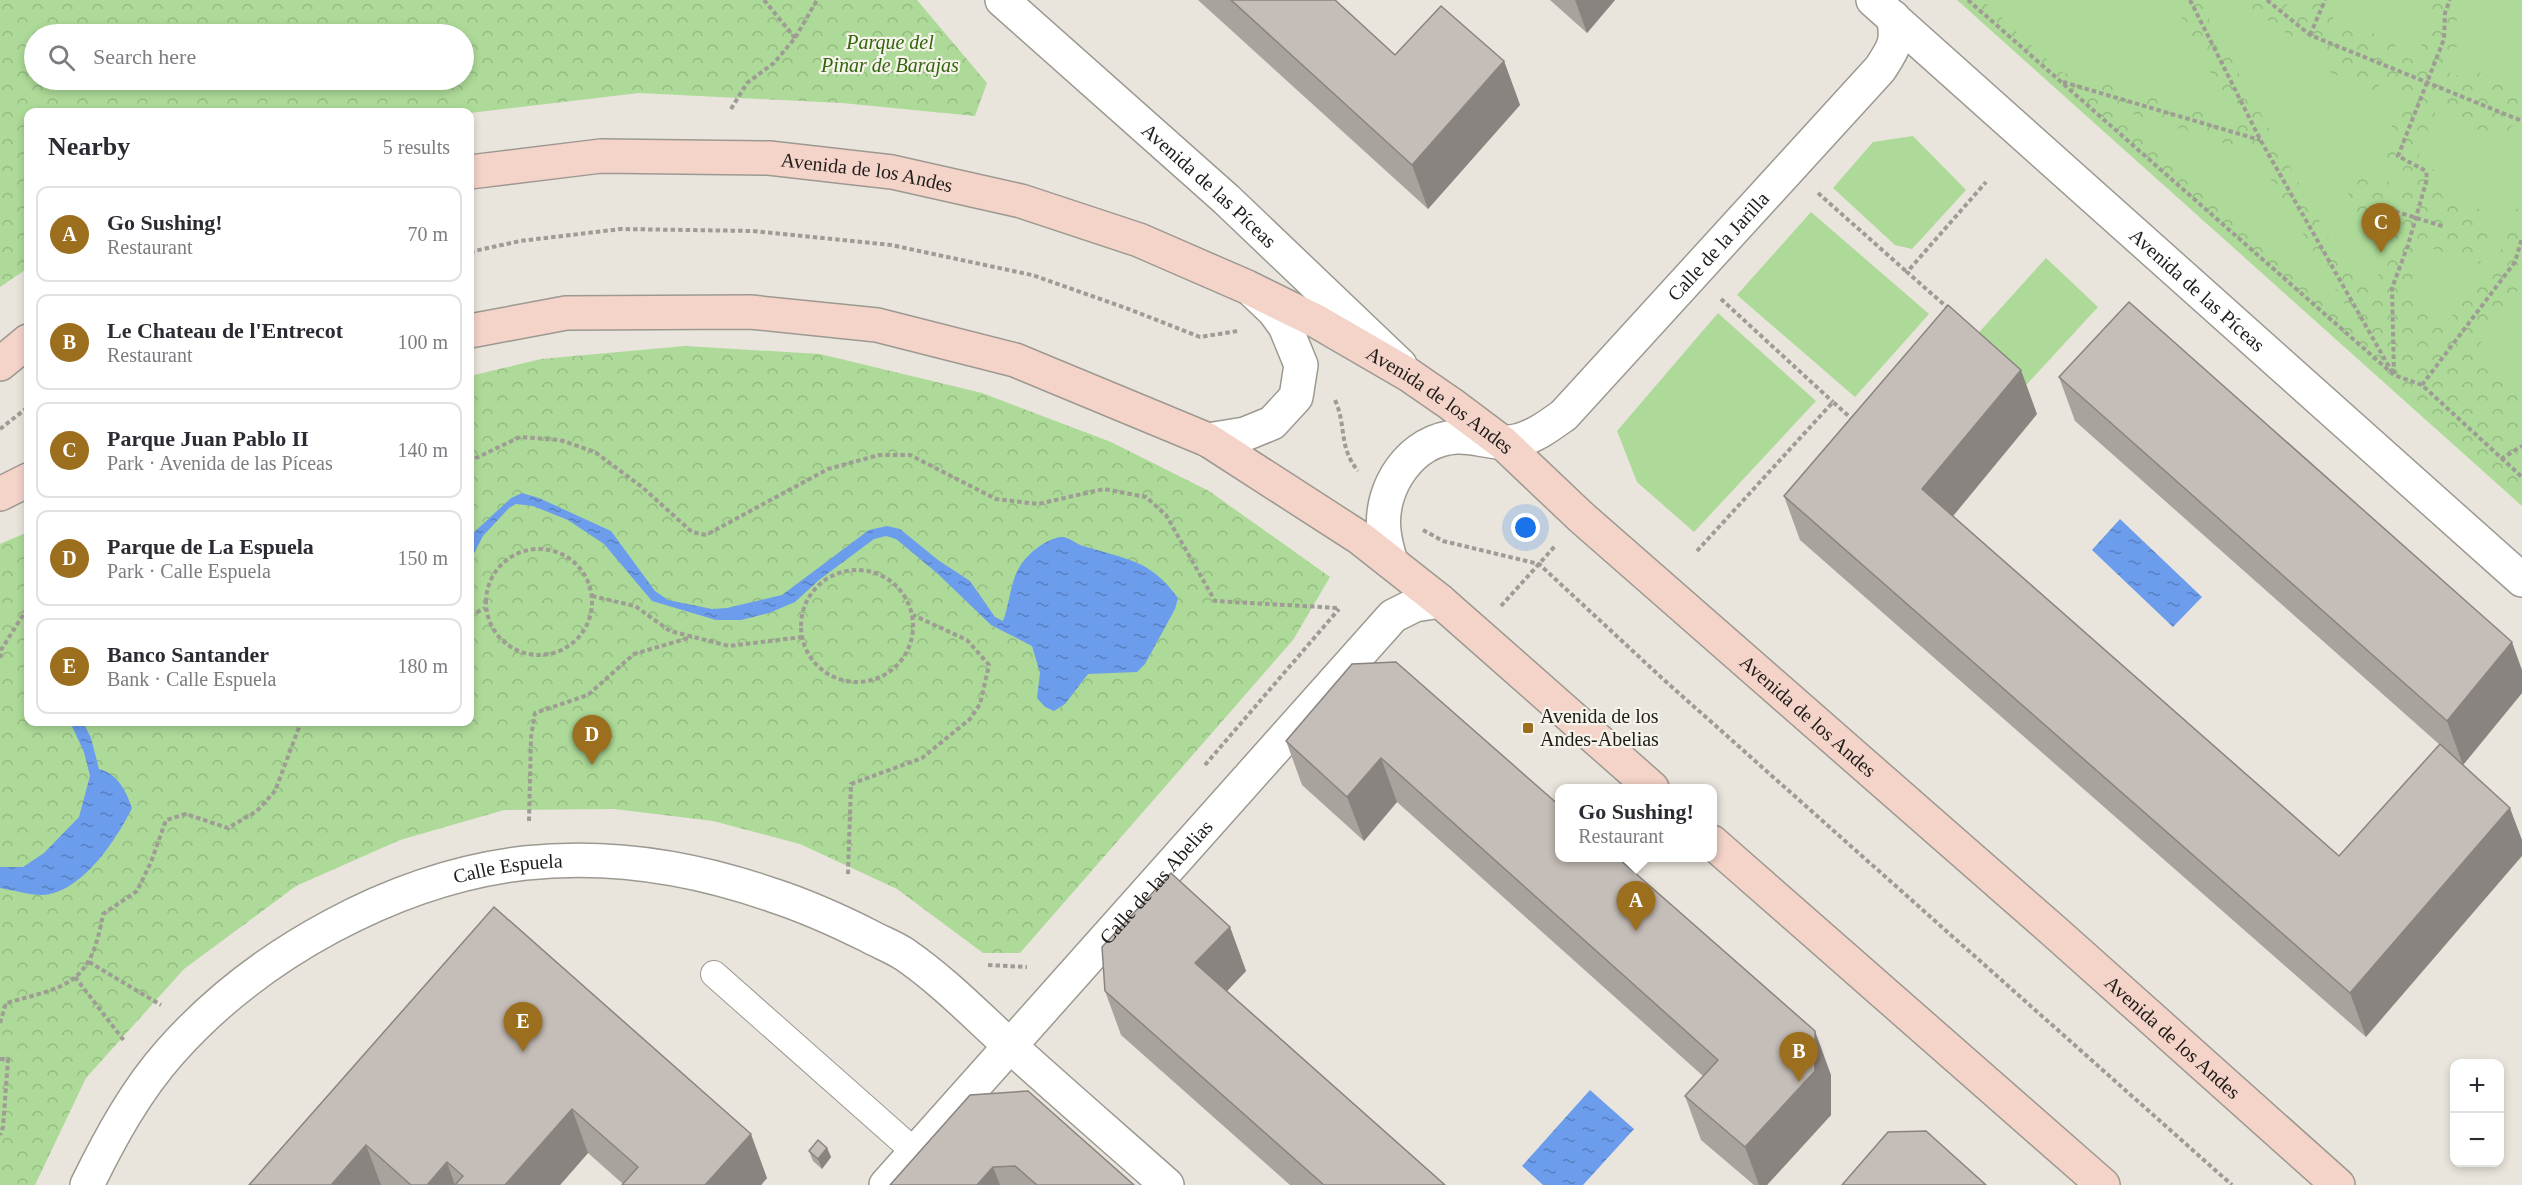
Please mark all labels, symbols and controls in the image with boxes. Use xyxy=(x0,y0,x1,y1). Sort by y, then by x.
search box xyxy=(24,24,474,90)
park label: Parque del Pinar de Barajas xyxy=(820,31,959,77)
icon: search xyxy=(45,41,78,74)
text: Search here xyxy=(93,44,196,69)
street label: Avenida de las Píceas xyxy=(1138,119,1281,252)
text: Nearby xyxy=(48,132,130,161)
text: 5 results xyxy=(383,136,450,158)
street label: Avenida de los Andes xyxy=(780,148,955,196)
street label: Calle de la Jarilla xyxy=(1663,187,1773,305)
pin: C xyxy=(2362,204,2400,253)
text: Go Sushing! xyxy=(107,210,223,235)
text: A xyxy=(62,223,77,245)
text: 70 m xyxy=(407,223,448,245)
street label: Avenida de las Píceas xyxy=(2125,224,2270,356)
text: Restaurant xyxy=(107,236,193,258)
text: Le Chateau de l'Entrecot xyxy=(107,318,343,343)
text: B xyxy=(63,331,76,353)
text: 100 m xyxy=(397,331,448,353)
street label: Avenida de los Andes xyxy=(1363,342,1518,458)
text: Restaurant xyxy=(107,344,193,366)
text: Parque Juan Pablo II xyxy=(107,426,309,451)
text: C xyxy=(62,439,77,461)
text: 140 m xyxy=(397,439,448,461)
text: Park · Avenida de las Píceas xyxy=(107,452,333,474)
your location xyxy=(1511,513,1540,542)
text: Parque de La Espuela xyxy=(107,534,314,559)
text: D xyxy=(62,547,77,569)
text: 150 m xyxy=(397,547,448,569)
text: Park · Calle Espuela xyxy=(107,560,271,582)
text: Banco Santander xyxy=(107,642,269,667)
street label: Avenida de los Andes xyxy=(1736,650,1881,781)
text: E xyxy=(63,655,76,677)
text: 180 m xyxy=(397,655,448,677)
text: Bank · Calle Espuela xyxy=(107,668,276,690)
place label: Avenida de los Andes-Abelias xyxy=(1540,705,1659,750)
pin: D xyxy=(572,716,612,765)
marker: Avenida de los Andes-Abelias xyxy=(1521,721,1535,735)
popup xyxy=(1555,784,1717,862)
text: Go Sushing! xyxy=(1578,799,1694,824)
street label: Calle de las Abelias xyxy=(1095,815,1217,948)
text: Restaurant xyxy=(1578,825,1664,847)
street label: Calle Espuela xyxy=(451,849,563,888)
pin: A xyxy=(1616,882,1656,931)
street label: Avenida de los Andes xyxy=(2101,971,2245,1103)
pin: E xyxy=(504,1002,542,1052)
pin: B xyxy=(1780,1032,1818,1082)
map controls xyxy=(2450,1059,2504,1167)
button: + xyxy=(2450,1059,2504,1113)
button: − xyxy=(2450,1113,2504,1167)

